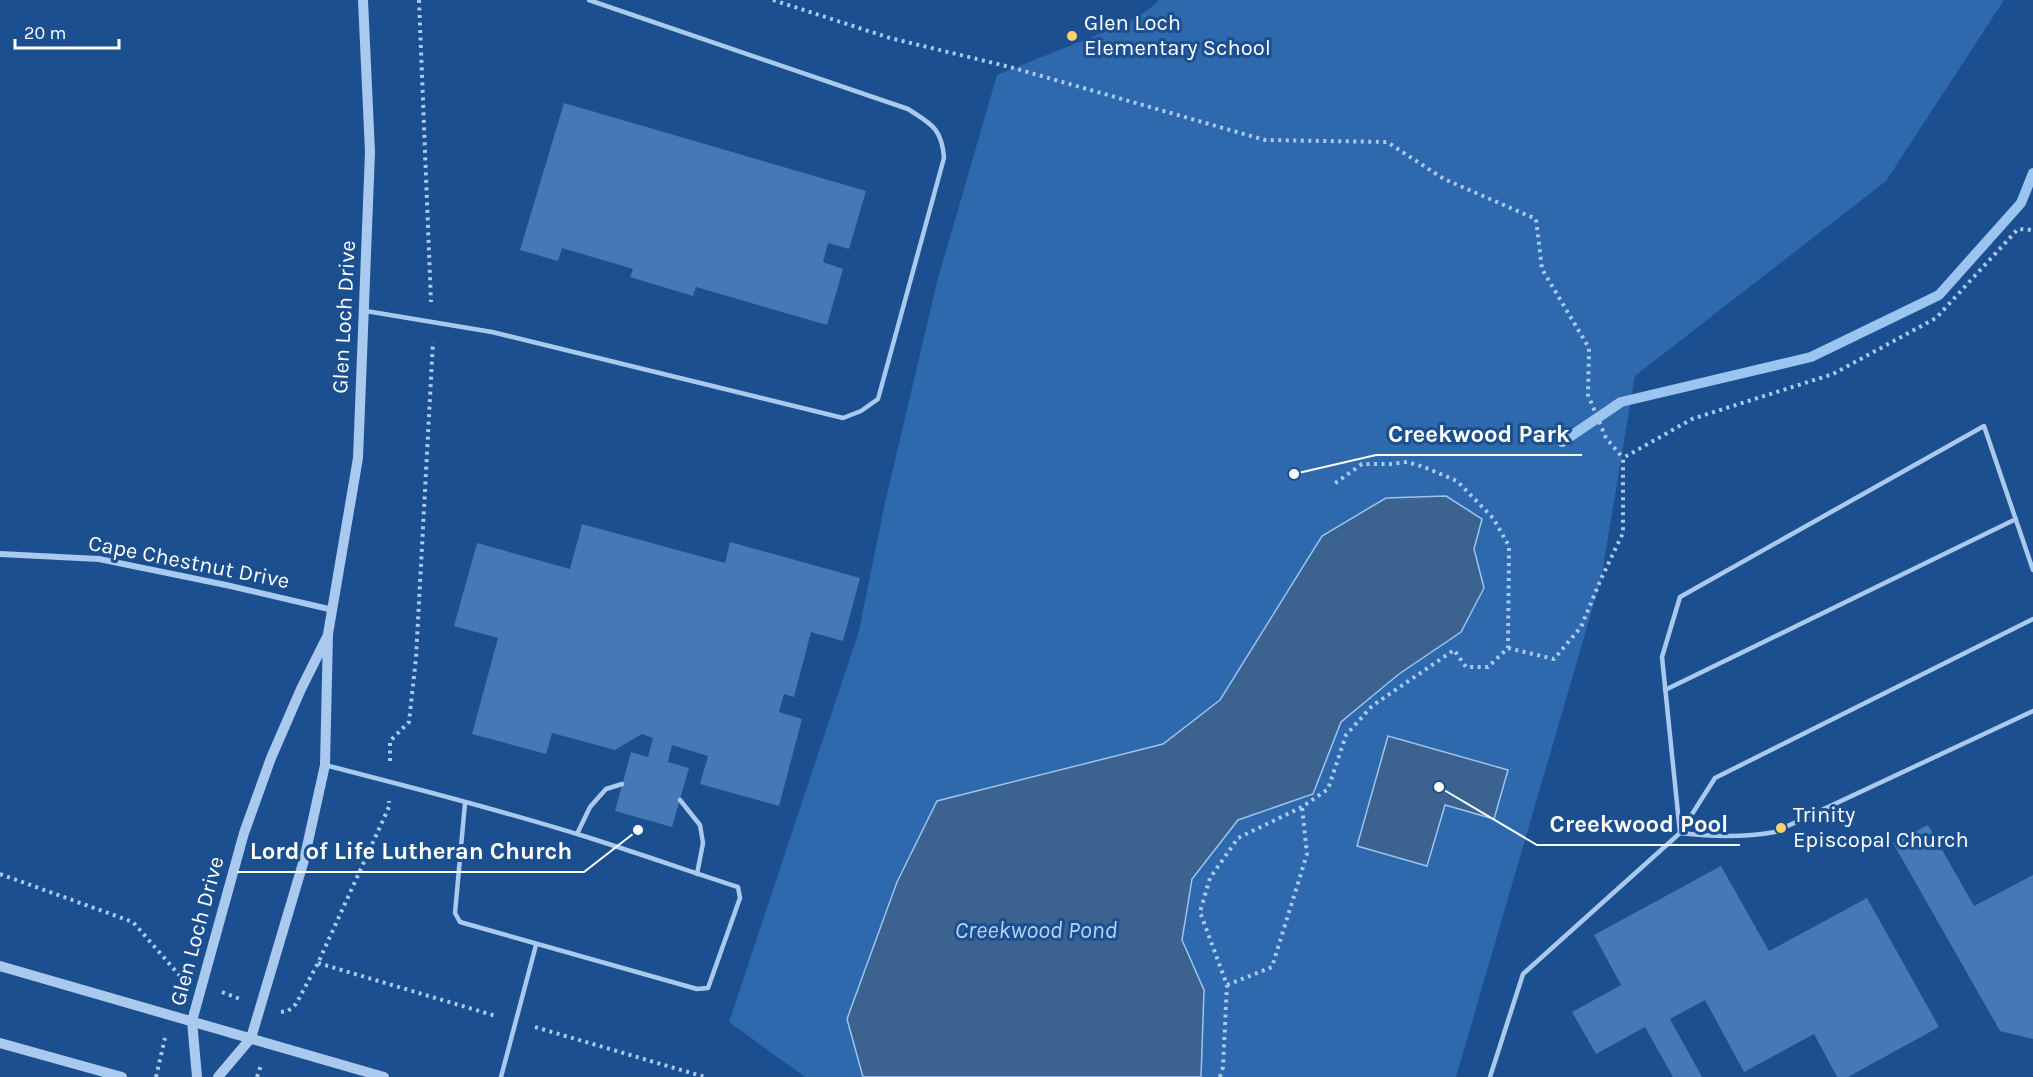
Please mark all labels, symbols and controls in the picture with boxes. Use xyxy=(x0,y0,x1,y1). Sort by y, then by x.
place label: Glen Loch Elementary School xyxy=(1084,10,1271,61)
scale bar xyxy=(15,12,118,50)
text: 20 m xyxy=(24,22,66,44)
marker: Glen Loch Elementary School xyxy=(1065,29,1079,43)
street label: Glen Loch Drive xyxy=(327,240,361,394)
callout: Creekwood Park xyxy=(1376,413,1582,455)
text: Creekwood Park xyxy=(1388,420,1570,448)
street label: Cape Chestnut Drive xyxy=(86,530,292,594)
place label: Trinity Episcopal Church xyxy=(1793,802,1969,853)
callout: Creekwood Pool xyxy=(1537,803,1740,845)
text: Creekwood Pool xyxy=(1550,810,1728,838)
marker: Trinity Episcopal Church xyxy=(1774,821,1788,835)
callout: Lord of Life Lutheran Church xyxy=(237,830,584,872)
text: Lord of Life Lutheran Church xyxy=(250,837,572,865)
street label: Glen Loch Drive xyxy=(165,853,229,1009)
water label: Creekwood Pond xyxy=(955,916,1118,944)

